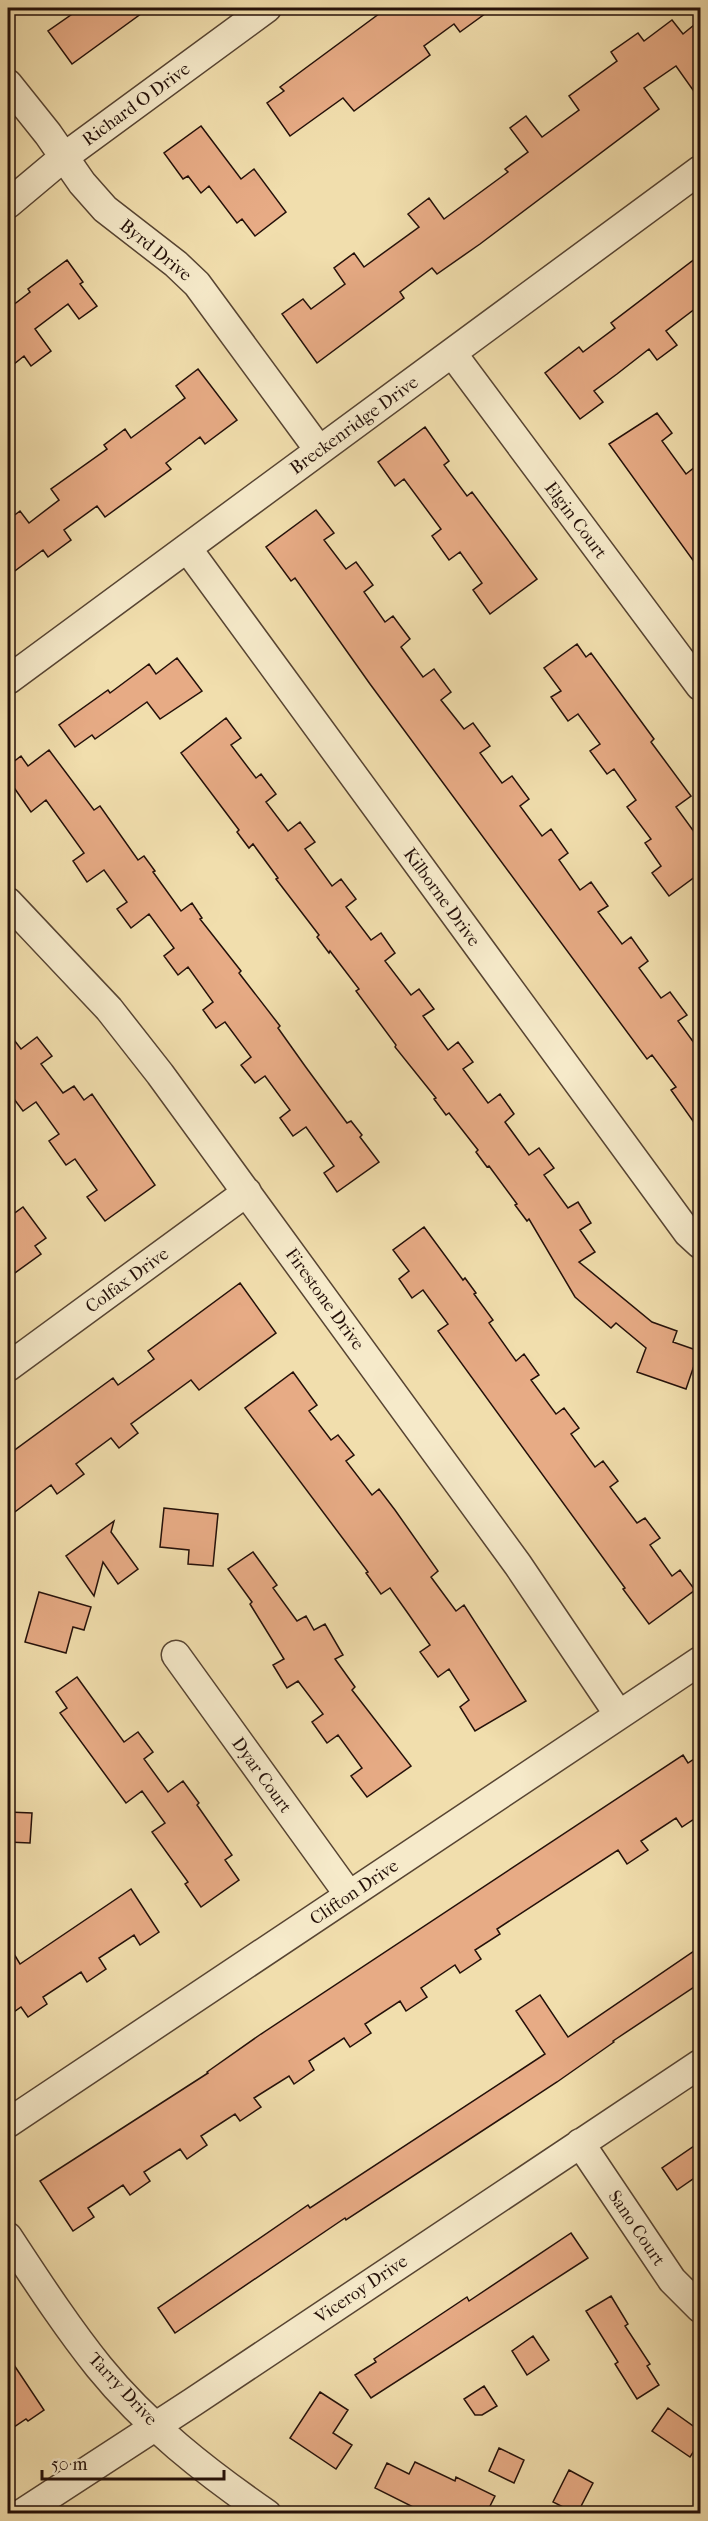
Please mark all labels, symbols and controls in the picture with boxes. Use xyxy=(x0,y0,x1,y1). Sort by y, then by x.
street label: Richard O Drive xyxy=(78,58,194,150)
street label: Byrd Drive xyxy=(116,215,196,286)
street label: Breckenridge Drive xyxy=(286,372,423,479)
street label: Elgin Court xyxy=(540,478,612,563)
street label: Kilborne Drive xyxy=(399,844,484,951)
street label: Colfax Drive xyxy=(82,1243,173,1318)
street label: Firestone Drive xyxy=(281,1244,369,1354)
street label: Dyar Court xyxy=(227,1733,296,1818)
street label: Clifton Drive xyxy=(306,1855,403,1930)
street label: Sano Court xyxy=(604,2187,670,2270)
street label: Viceroy Drive xyxy=(310,2251,412,2329)
street label: Tarry Drive xyxy=(84,2349,162,2430)
scale bar xyxy=(42,2443,224,2481)
text: 50 m xyxy=(51,2454,88,2475)

